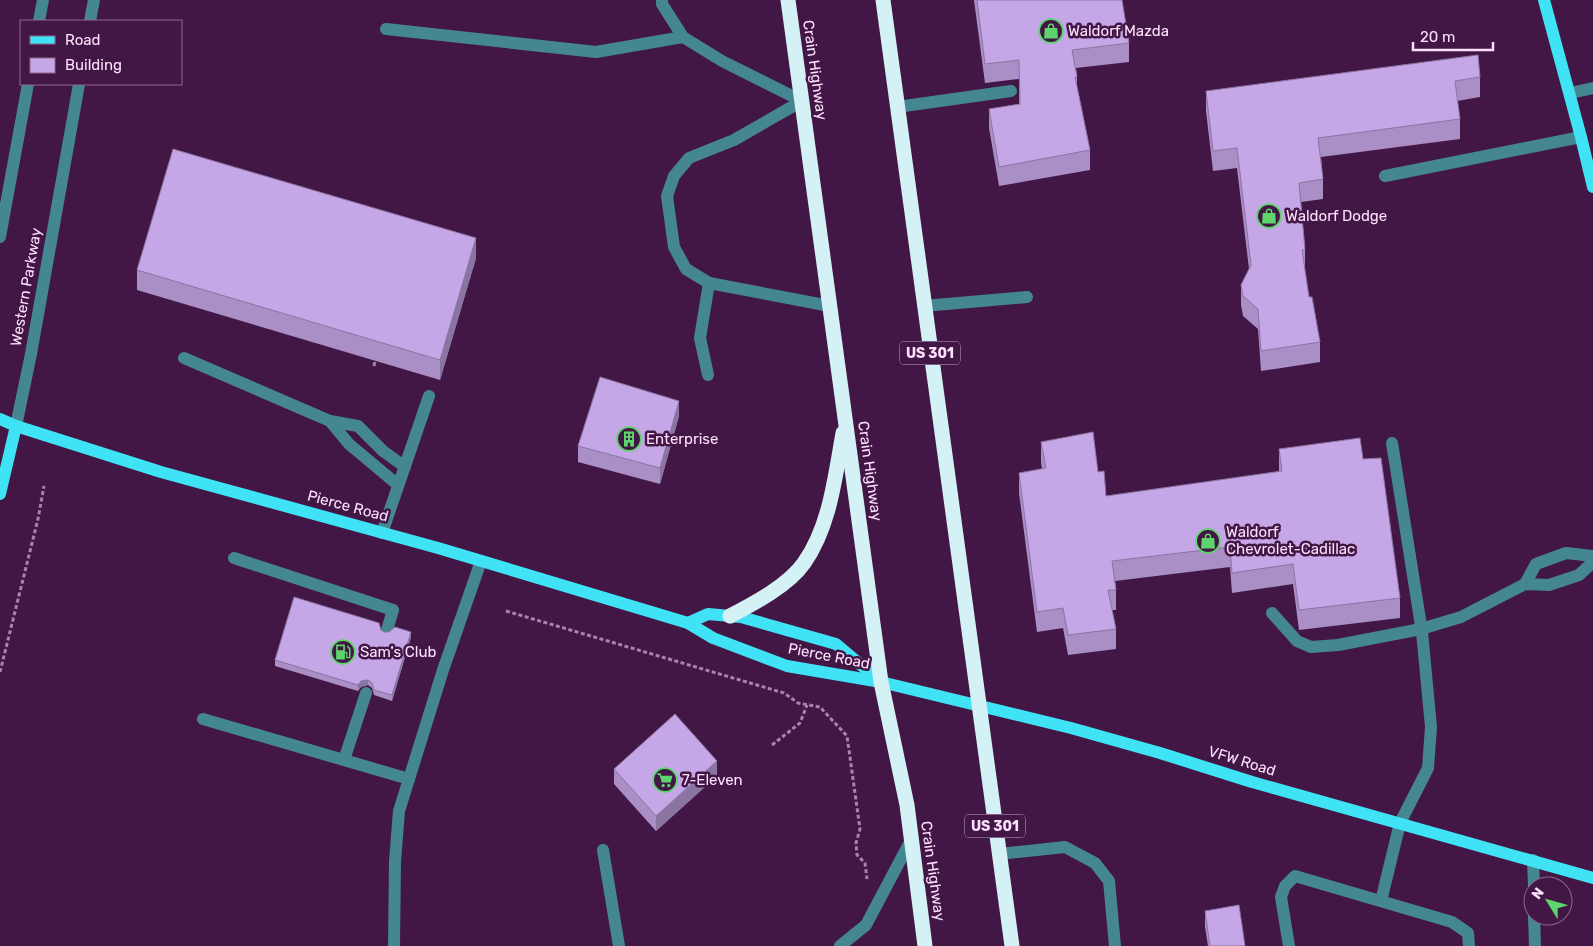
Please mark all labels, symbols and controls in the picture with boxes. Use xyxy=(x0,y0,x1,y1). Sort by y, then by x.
shop icon: Waldorf Mazda xyxy=(1038,18,1064,44)
street label: Crain Highway xyxy=(799,19,831,121)
legend xyxy=(20,20,182,85)
scale bar xyxy=(1413,20,1493,52)
place label: Waldorf Mazda xyxy=(1068,22,1169,40)
text: 20 m xyxy=(1420,28,1455,46)
text: Road xyxy=(65,31,101,49)
text: Building xyxy=(65,56,122,74)
shop icon: Waldorf Dodge xyxy=(1256,203,1282,229)
place label: Waldorf Dodge xyxy=(1286,207,1387,225)
street label: Western Parkway xyxy=(7,226,45,348)
road number: US 301 xyxy=(900,342,960,364)
street label: Crain Highway xyxy=(854,420,886,522)
building icon: Enterprise xyxy=(616,426,642,452)
place label: Enterprise xyxy=(646,430,718,448)
street label: Pierce Road xyxy=(306,487,390,525)
place label: Waldorf Chevrolet-Cadillac xyxy=(1226,523,1355,558)
shop icon: Waldorf Chevrolet-Cadillac xyxy=(1195,528,1221,554)
fuel station icon: Sam's Club xyxy=(330,639,356,665)
street label: Pierce Road xyxy=(786,639,872,673)
place label: Sam's Club xyxy=(360,643,436,661)
street label: VFW Road xyxy=(1206,742,1278,780)
supermarket icon: 7-Eleven xyxy=(652,767,678,793)
place label: 7-Eleven xyxy=(682,771,743,789)
road number: US 301 xyxy=(965,814,1025,838)
street label: Crain Highway xyxy=(917,820,949,922)
north arrow xyxy=(1523,876,1573,926)
text: N xyxy=(1528,884,1548,903)

